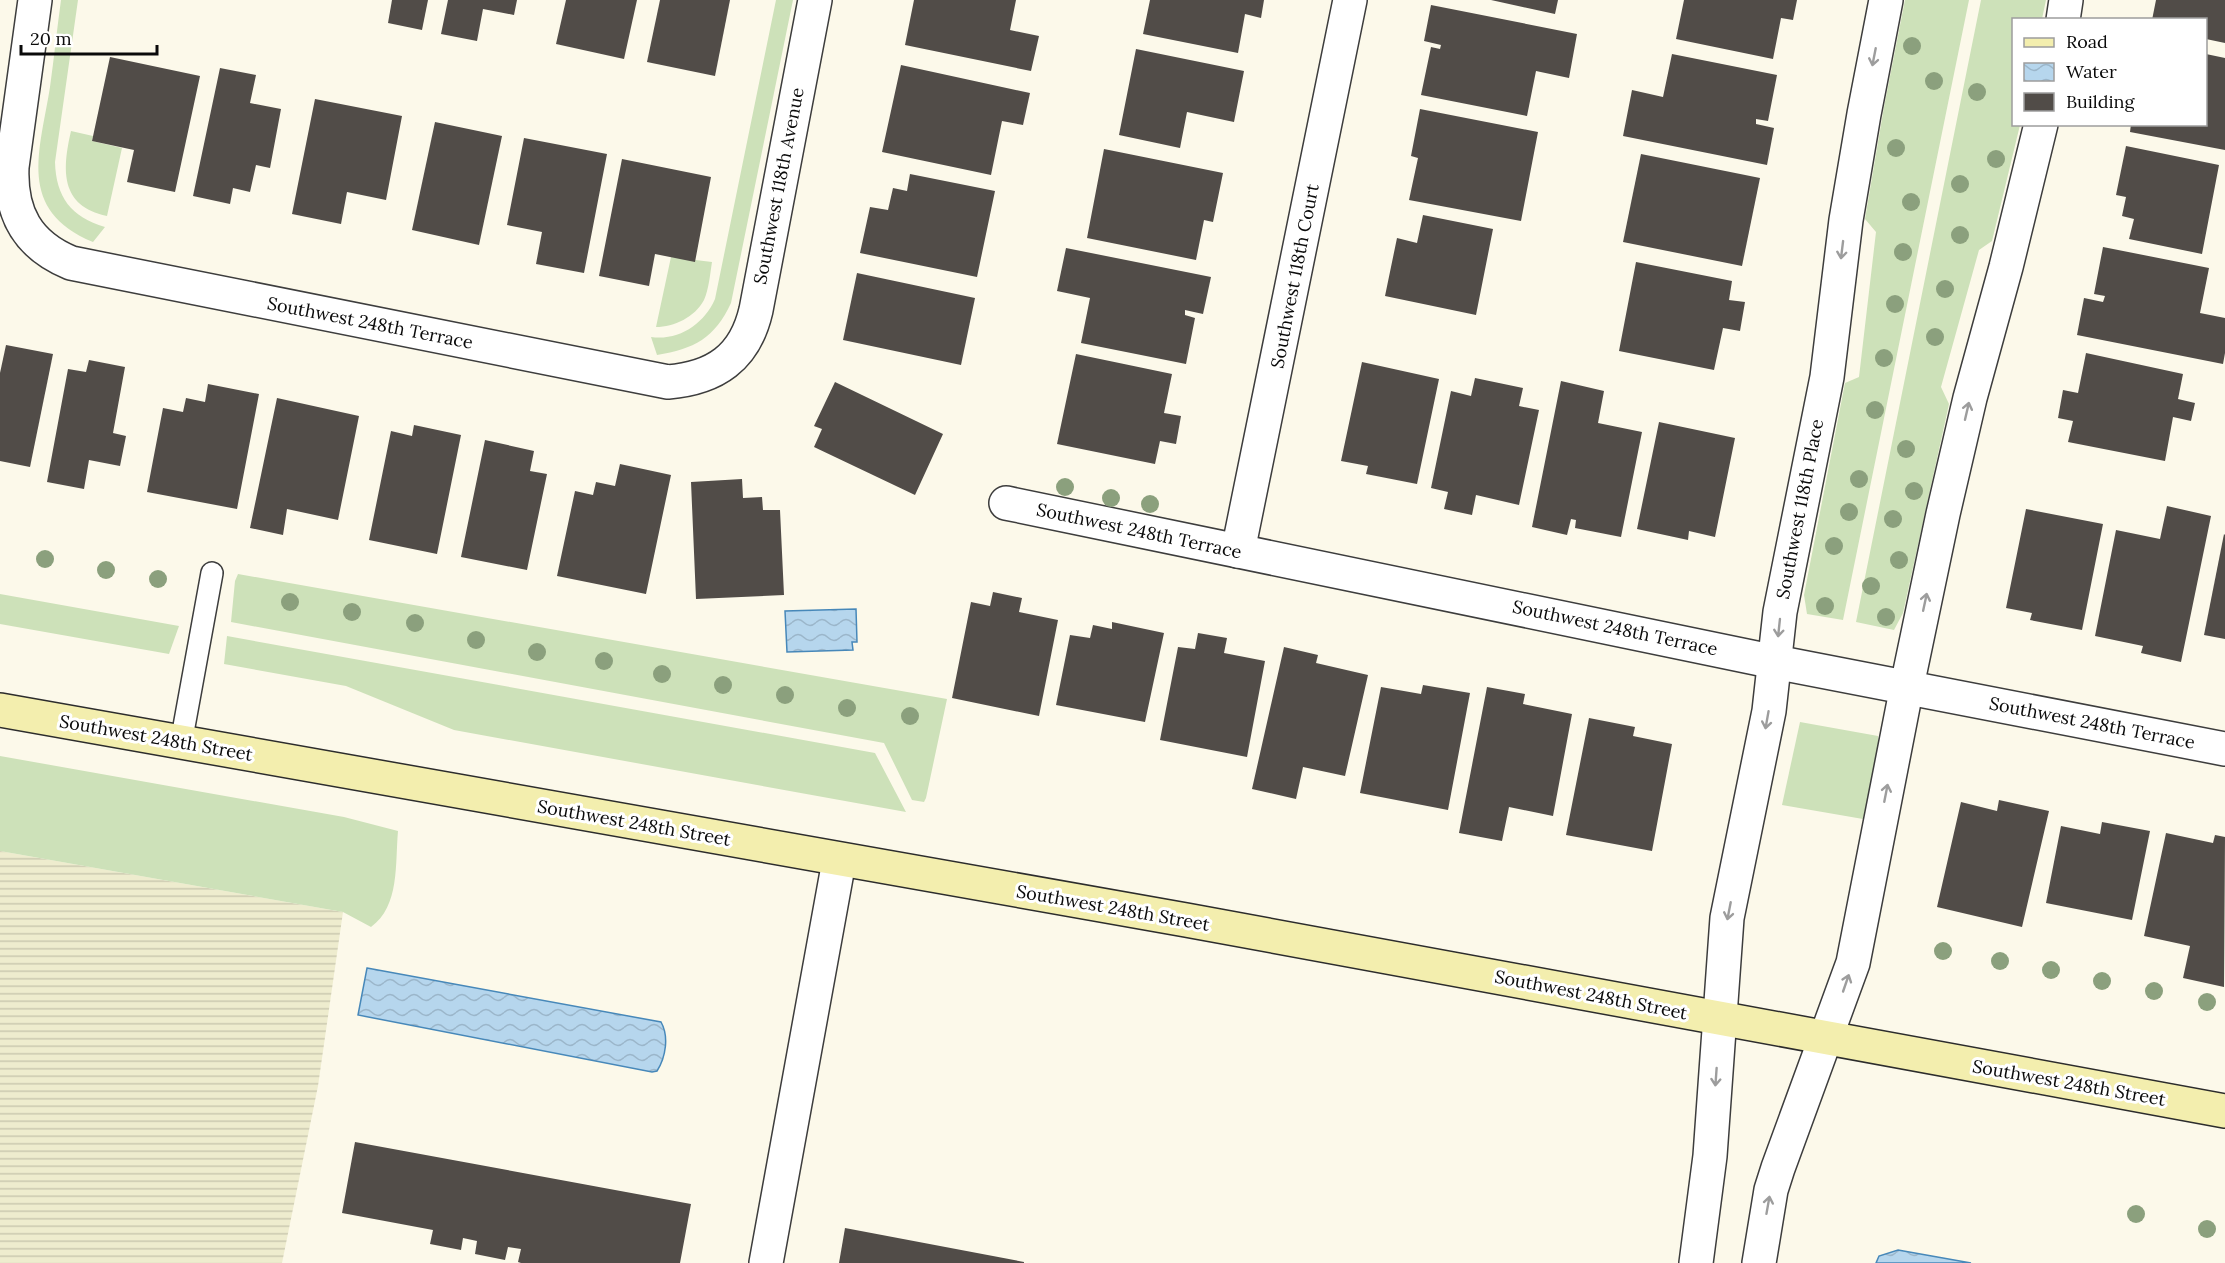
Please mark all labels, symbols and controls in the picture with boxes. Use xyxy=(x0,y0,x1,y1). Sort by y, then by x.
scale bar xyxy=(21,18,158,56)
legend xyxy=(2012,18,2207,126)
text: 20 m xyxy=(30,27,72,50)
text: Road xyxy=(2066,30,2108,53)
one-way arrow xyxy=(1868,47,1879,67)
text: Water xyxy=(2066,60,2117,83)
street label: Southwest 118th Avenue xyxy=(748,85,809,286)
text: Building xyxy=(2066,90,2136,113)
street label: Southwest 118th Court xyxy=(1265,182,1324,370)
one-way arrow xyxy=(1836,239,1847,259)
street label: Southwest 248th Terrace xyxy=(265,291,475,354)
one-way arrow xyxy=(1962,402,1974,421)
street label: Southwest 118th Place xyxy=(1771,417,1828,601)
street label: Southwest 248th Terrace xyxy=(1034,498,1244,564)
one-way arrow xyxy=(1920,592,1931,612)
street label: Southwest 248th Terrace xyxy=(1510,595,1720,661)
one-way arrow xyxy=(1773,618,1784,638)
street label: Southwest 248th Terrace xyxy=(1987,691,2197,754)
street label: Southwest 248th Street xyxy=(58,709,255,766)
one-way arrow xyxy=(1762,709,1773,729)
one-way arrow xyxy=(1881,783,1892,803)
street label: Southwest 248th Street xyxy=(536,794,733,851)
street label: Southwest 248th Street xyxy=(1015,879,1212,936)
one-way arrow xyxy=(1723,900,1734,920)
street label: Southwest 248th Street xyxy=(1493,965,1689,1024)
one-way arrow xyxy=(1841,974,1852,993)
street label: Southwest 248th Street xyxy=(1971,1054,2168,1111)
one-way arrow xyxy=(1710,1067,1721,1087)
one-way arrow xyxy=(1763,1196,1774,1216)

